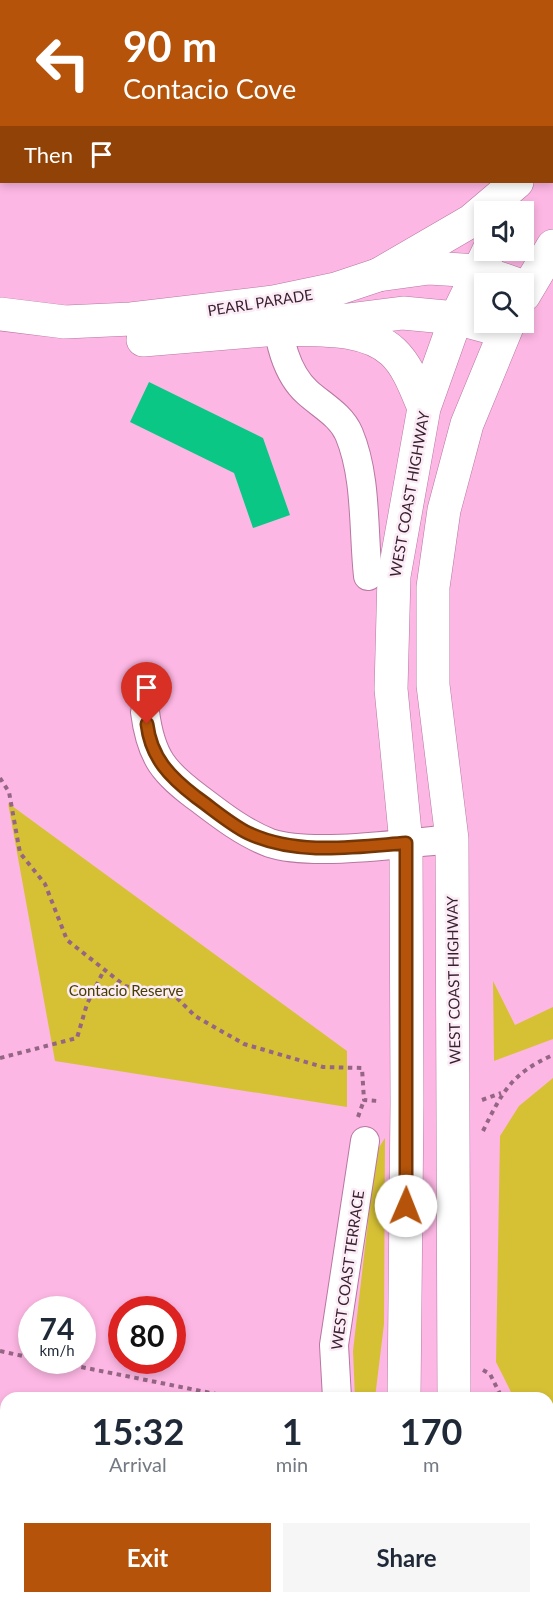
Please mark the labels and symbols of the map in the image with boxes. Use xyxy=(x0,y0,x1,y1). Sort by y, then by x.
street label: PEARL PARADE xyxy=(206,285,314,319)
street label: WEST COAST HIGHWAY xyxy=(386,409,433,578)
pin xyxy=(121,662,172,724)
street label: WEST COAST HIGHWAY xyxy=(443,895,463,1064)
park label: Contacio Reserve xyxy=(69,981,183,999)
position arrow xyxy=(374,1174,438,1238)
street label: WEST COAST TERRACE xyxy=(327,1189,367,1351)
speed limit sign: 80 xyxy=(108,1296,186,1374)

